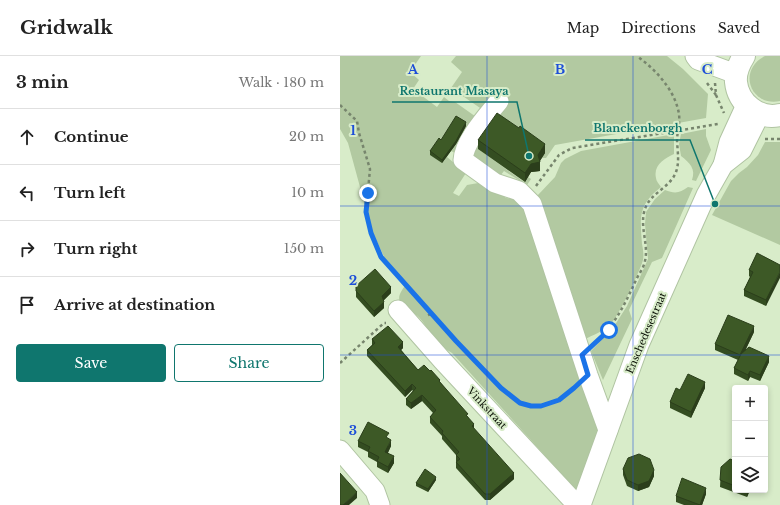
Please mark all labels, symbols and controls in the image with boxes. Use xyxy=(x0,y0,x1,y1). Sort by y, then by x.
text: Gridwalk xyxy=(20,16,113,39)
text: Map xyxy=(567,19,599,37)
text: Directions xyxy=(621,19,696,37)
text: Saved xyxy=(718,19,760,37)
text: A xyxy=(407,61,419,78)
text: B xyxy=(555,61,565,78)
text: C xyxy=(702,61,713,78)
text: 3 min xyxy=(16,72,69,93)
text: Walk · 180 m xyxy=(239,74,324,91)
callout: Restaurant Masaya xyxy=(392,79,517,102)
text: Restaurant Masaya xyxy=(399,84,509,98)
callout: Blanckenborgh xyxy=(585,117,690,140)
text: Blanckenborgh xyxy=(593,121,683,135)
text: 1 xyxy=(350,122,356,139)
icon: ahead xyxy=(16,126,38,148)
text: Continue xyxy=(54,127,129,146)
text: 20 m xyxy=(289,128,324,145)
icon: left xyxy=(16,182,38,204)
text: Turn left xyxy=(54,183,125,202)
text: 10 m xyxy=(291,184,324,201)
route end xyxy=(359,184,377,202)
icon: right xyxy=(16,238,38,260)
text: Turn right xyxy=(54,239,137,258)
text: 150 m xyxy=(284,240,324,257)
text: 2 xyxy=(349,272,357,289)
street label: Enschedesestraat xyxy=(623,290,669,376)
icon: arrive xyxy=(16,294,38,316)
text: Arrive at destination xyxy=(54,295,215,314)
route start xyxy=(600,321,618,339)
button: Save xyxy=(16,344,166,382)
button: Share xyxy=(174,344,324,382)
street label: Vinkstraat xyxy=(464,384,510,432)
map controls xyxy=(732,385,768,493)
button: + xyxy=(732,385,768,421)
button: − xyxy=(732,421,768,457)
text: 3 xyxy=(349,422,357,439)
button: layers xyxy=(732,457,768,493)

